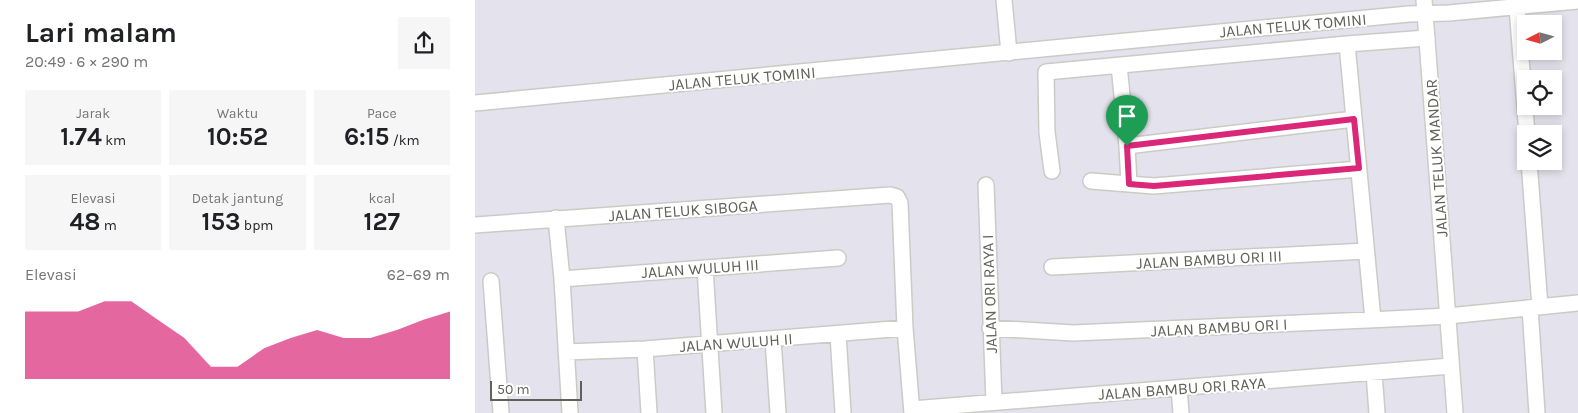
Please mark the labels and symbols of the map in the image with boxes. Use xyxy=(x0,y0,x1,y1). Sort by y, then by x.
street label: JALAN TELUK TOMINI xyxy=(1219,10,1367,41)
north arrow xyxy=(1517,15,1563,60)
street label: JALAN TELUK TOMINI xyxy=(668,63,816,94)
street label: JALAN TELUK MANDAR xyxy=(1421,78,1452,238)
pin xyxy=(1106,95,1148,146)
street label: JALAN TELUK SIBOGA xyxy=(608,196,758,225)
street label: JALAN ORI RAYA I xyxy=(978,234,1001,354)
street label: JALAN BAMBU ORI III xyxy=(1136,246,1282,273)
street label: JALAN WULUH III xyxy=(641,255,759,282)
street label: JALAN BAMBU ORI I xyxy=(1150,314,1288,341)
street label: JALAN WULUH II xyxy=(679,329,793,356)
street label: JALAN BAMBU ORI RAYA xyxy=(1098,373,1266,404)
scale bar xyxy=(490,378,583,401)

